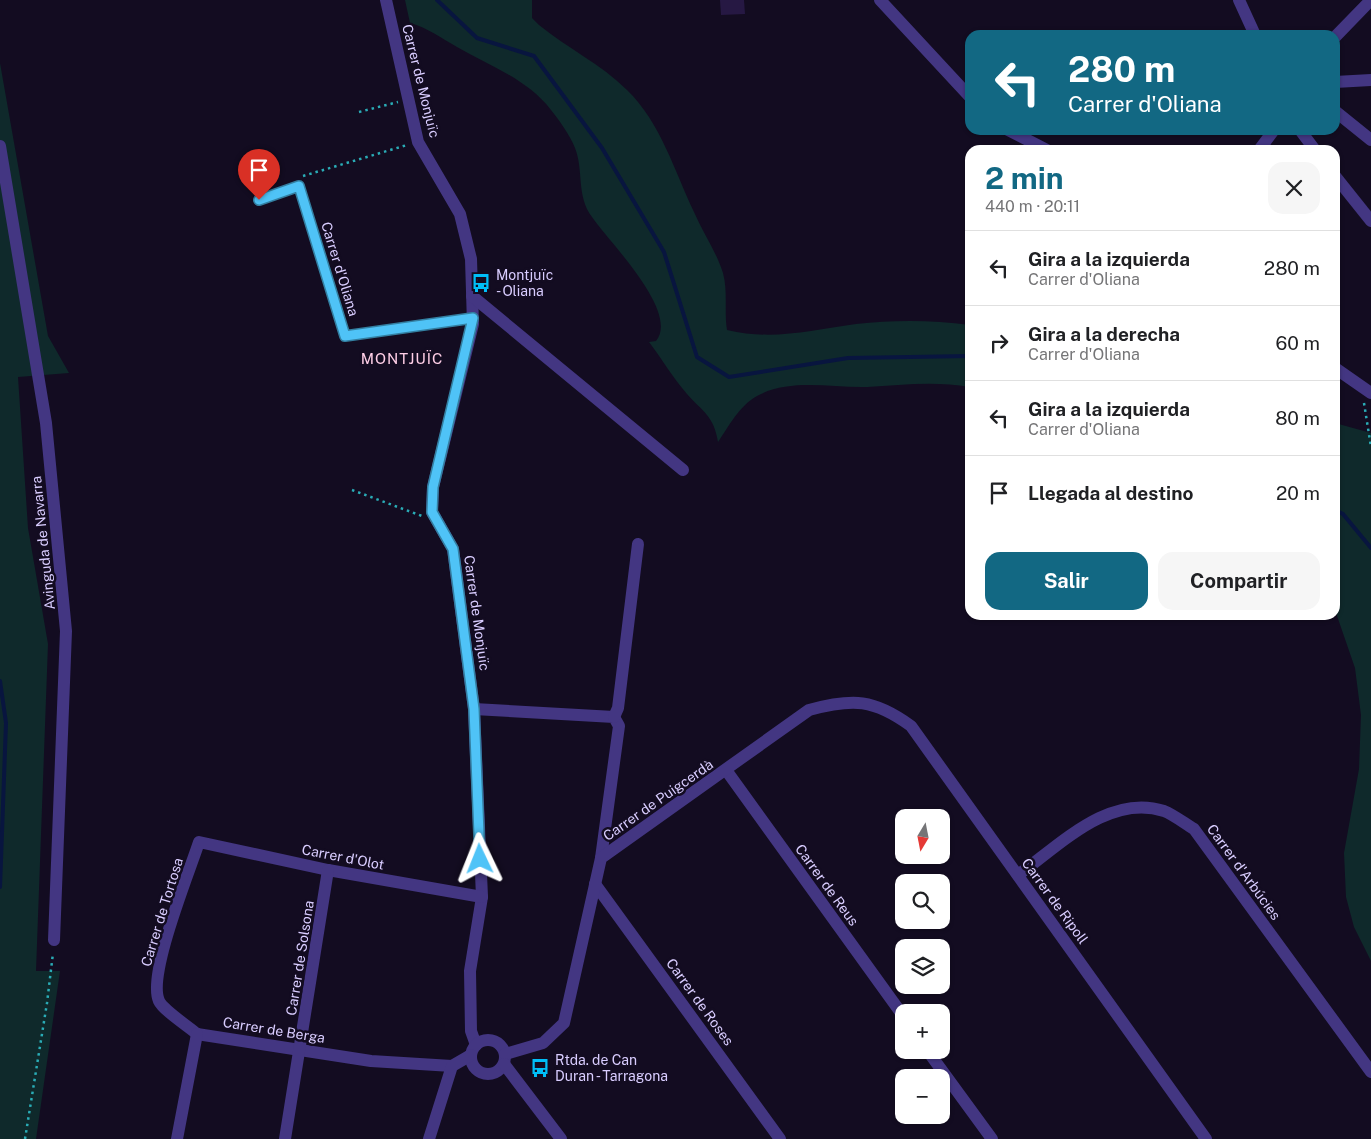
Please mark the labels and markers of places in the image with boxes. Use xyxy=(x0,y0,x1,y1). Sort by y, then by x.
pin xyxy=(238,149,280,200)
place label: Montjuïc - Oliana xyxy=(496,267,553,299)
bus stop icon: Montjuïc - Oliana xyxy=(470,272,492,294)
place label: Rtda. de Can Duran - Tarragona xyxy=(555,1052,668,1084)
bus stop icon: Rtda. de Can Duran - Tarragona xyxy=(529,1057,551,1079)

